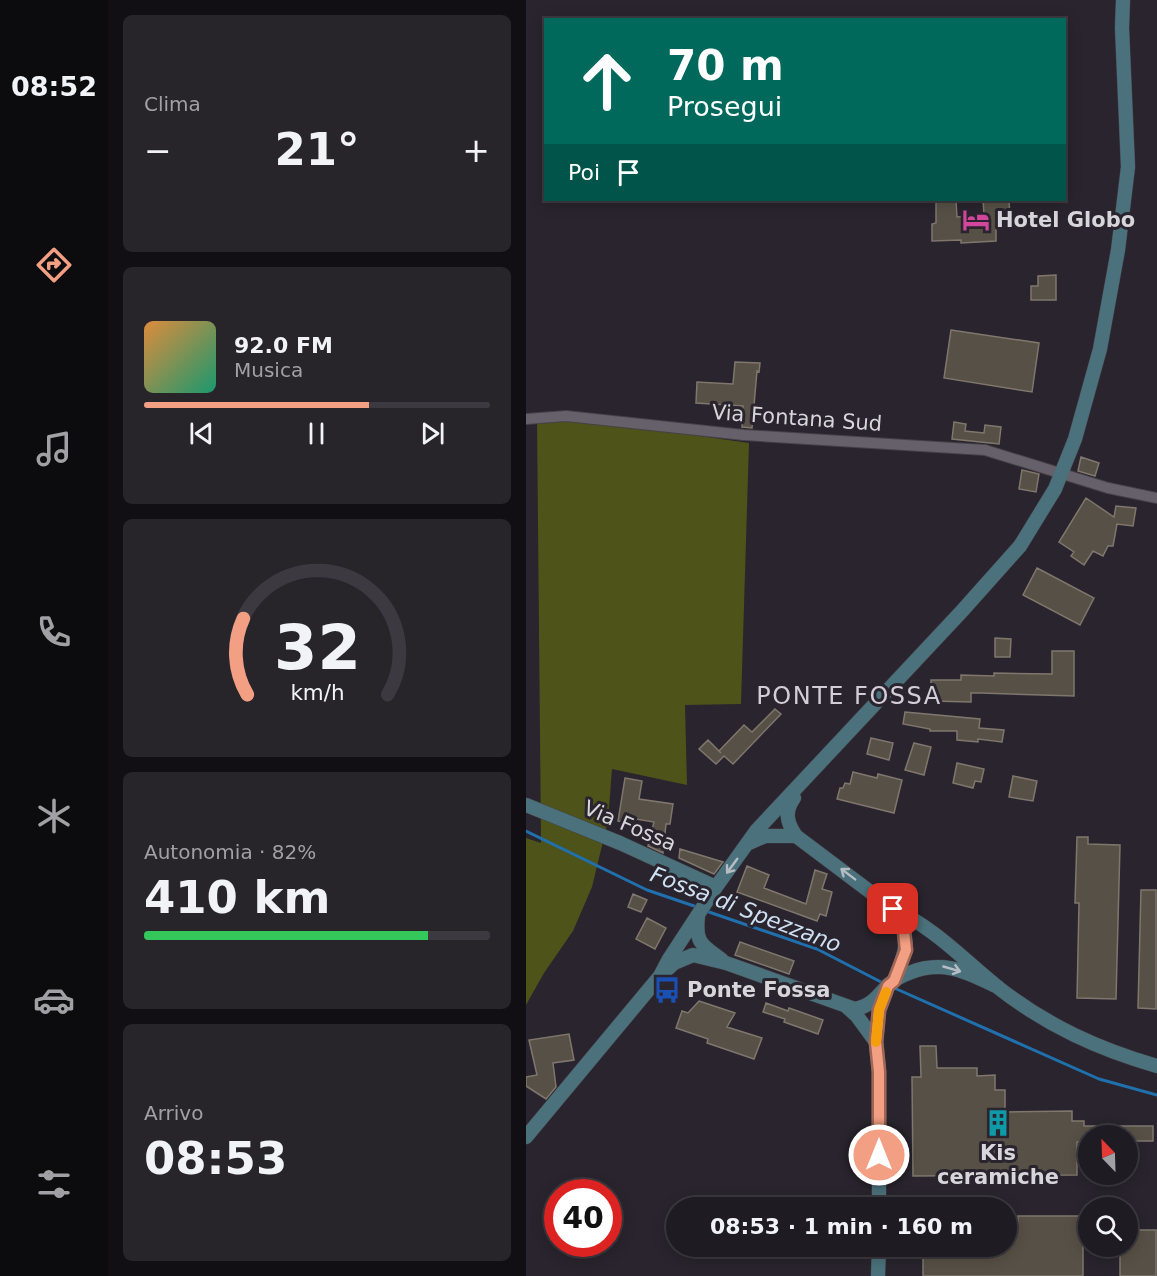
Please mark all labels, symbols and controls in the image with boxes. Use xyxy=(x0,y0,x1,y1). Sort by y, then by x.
text: 70 m xyxy=(667,41,784,90)
icon: ahead xyxy=(568,42,646,120)
text: 08:52 xyxy=(11,71,97,102)
text: Prosegui xyxy=(667,91,782,122)
text: Clima xyxy=(144,92,201,116)
text: 21° xyxy=(274,123,360,176)
text: − xyxy=(144,131,172,170)
text: + xyxy=(462,131,490,170)
icon: arrive xyxy=(612,156,645,189)
text: Poi xyxy=(568,160,600,185)
hotel icon: Hotel Globo xyxy=(961,205,991,235)
place label: Hotel Globo xyxy=(996,208,1135,232)
icon: directions xyxy=(33,244,75,286)
text: 92.0 FM xyxy=(234,333,333,358)
text: Musica xyxy=(234,358,303,382)
street label: Via Fontana Sud xyxy=(711,400,883,436)
icon: previous xyxy=(185,417,218,450)
icon: pause xyxy=(300,417,333,450)
icon: next xyxy=(416,417,449,450)
icon: music xyxy=(33,428,75,470)
icon: phone xyxy=(33,611,75,653)
text: 32 xyxy=(274,611,360,684)
text: km/h xyxy=(290,680,344,705)
district label: PONTE FOSSA xyxy=(756,682,942,710)
icon: climate xyxy=(33,795,75,837)
street label: Via Fossa xyxy=(580,796,680,856)
text: Autonomia · 82% xyxy=(144,840,316,864)
one-way arrow xyxy=(726,857,738,873)
water label: Fossa di Spezzano xyxy=(647,862,845,957)
one-way arrow xyxy=(841,868,857,880)
text: 410 km xyxy=(144,871,330,924)
pin xyxy=(867,883,918,934)
icon: arrive xyxy=(876,892,909,925)
one-way arrow xyxy=(942,964,961,975)
bus stop icon: Ponte Fossa xyxy=(652,975,682,1005)
place label: Ponte Fossa xyxy=(687,978,830,1002)
icon: car xyxy=(33,979,75,1021)
text: Arrivo xyxy=(144,1101,203,1125)
building icon: Kis ceramiche xyxy=(983,1108,1013,1138)
position arrow xyxy=(847,1123,911,1187)
north arrow xyxy=(1078,1125,1138,1185)
map controls xyxy=(1078,1125,1138,1257)
text: 08:53 xyxy=(144,1132,287,1185)
place label: Kis ceramiche xyxy=(937,1141,1059,1189)
icon: filters xyxy=(33,1163,75,1205)
speed limit sign: 40 xyxy=(544,1179,622,1257)
button: search xyxy=(1078,1197,1138,1257)
text: 08:53 · 1 min · 160 m xyxy=(710,1214,973,1239)

